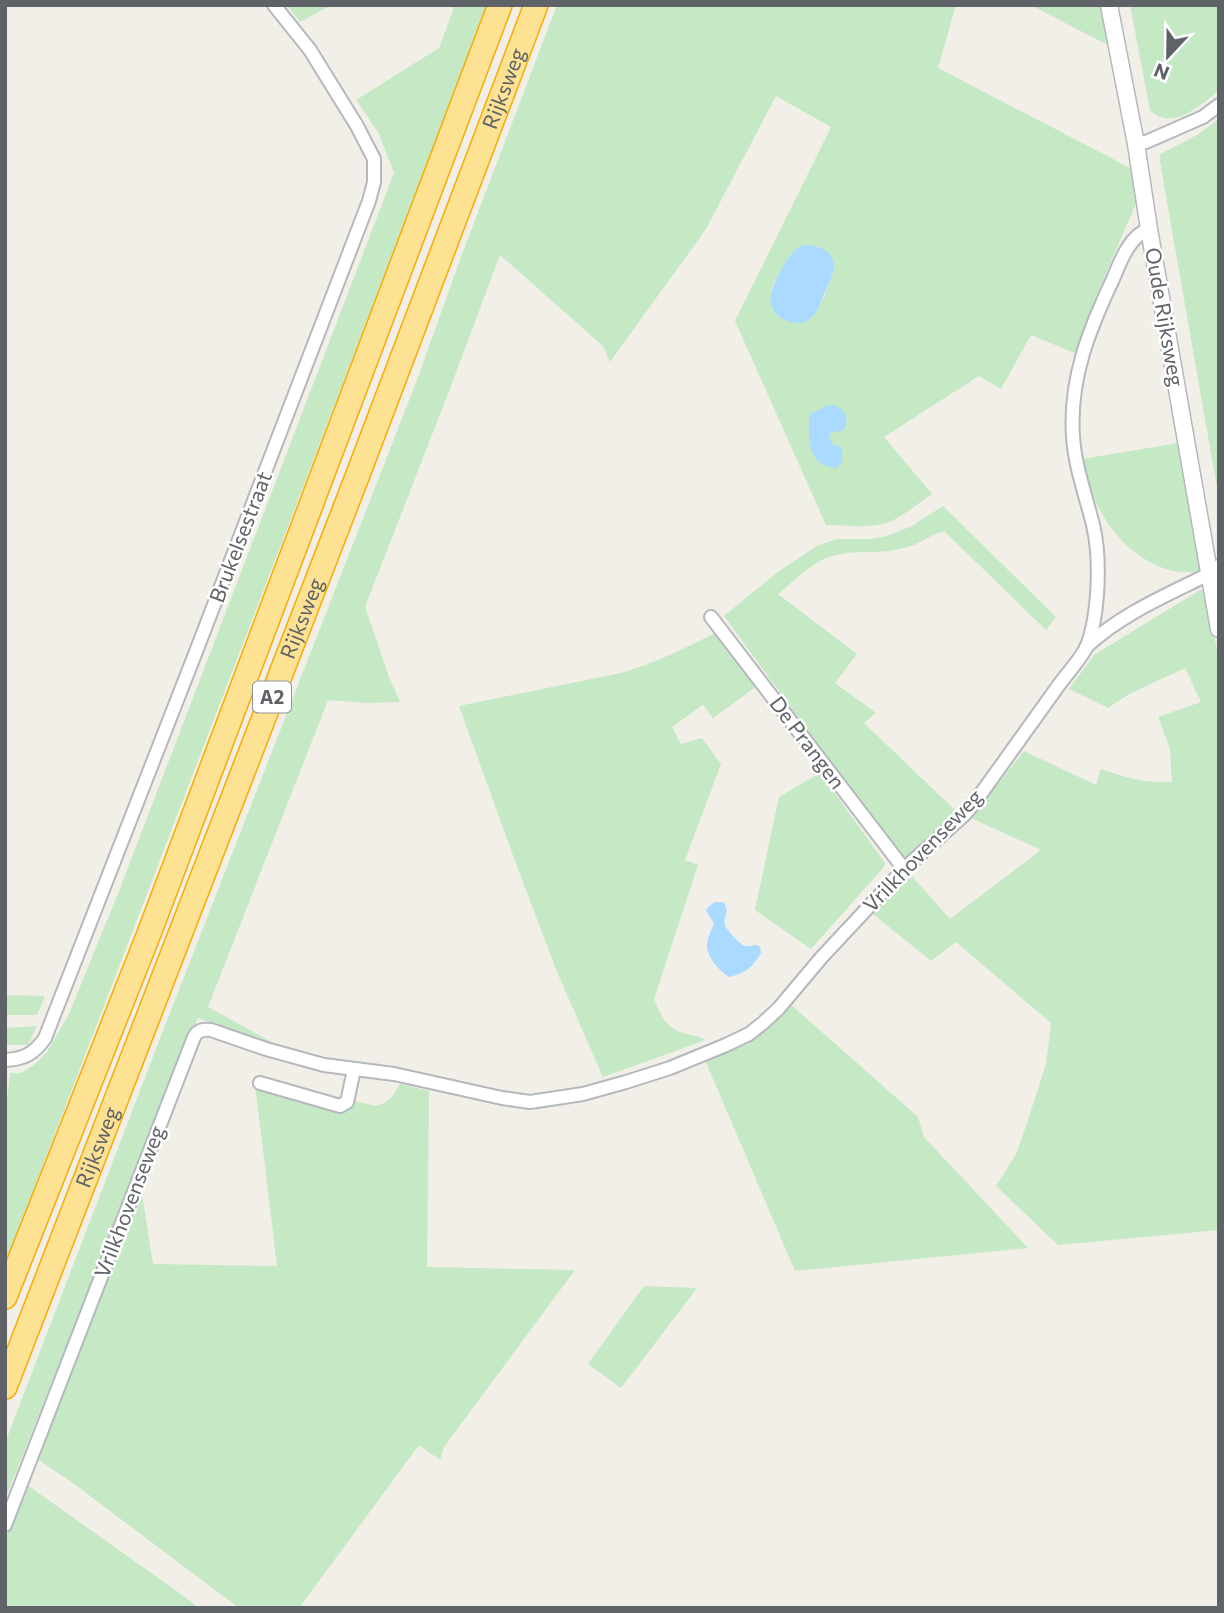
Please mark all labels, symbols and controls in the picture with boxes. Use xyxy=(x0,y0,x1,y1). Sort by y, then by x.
north arrow xyxy=(1133,21,1203,91)
street label: Rijksweg xyxy=(476,44,530,132)
text: N xyxy=(1151,59,1172,86)
street label: Oude Rijksweg xyxy=(1141,245,1190,388)
street label: Brukelsestraat xyxy=(203,467,276,606)
street label: Rijksweg xyxy=(274,574,328,662)
road number: A2 xyxy=(253,682,291,712)
street label: De Prangen xyxy=(765,691,851,793)
street label: Vrilkhovenseweg xyxy=(857,783,987,916)
street label: Rijksweg xyxy=(69,1103,123,1191)
street label: Vrilkhovenseweg xyxy=(88,1122,169,1281)

